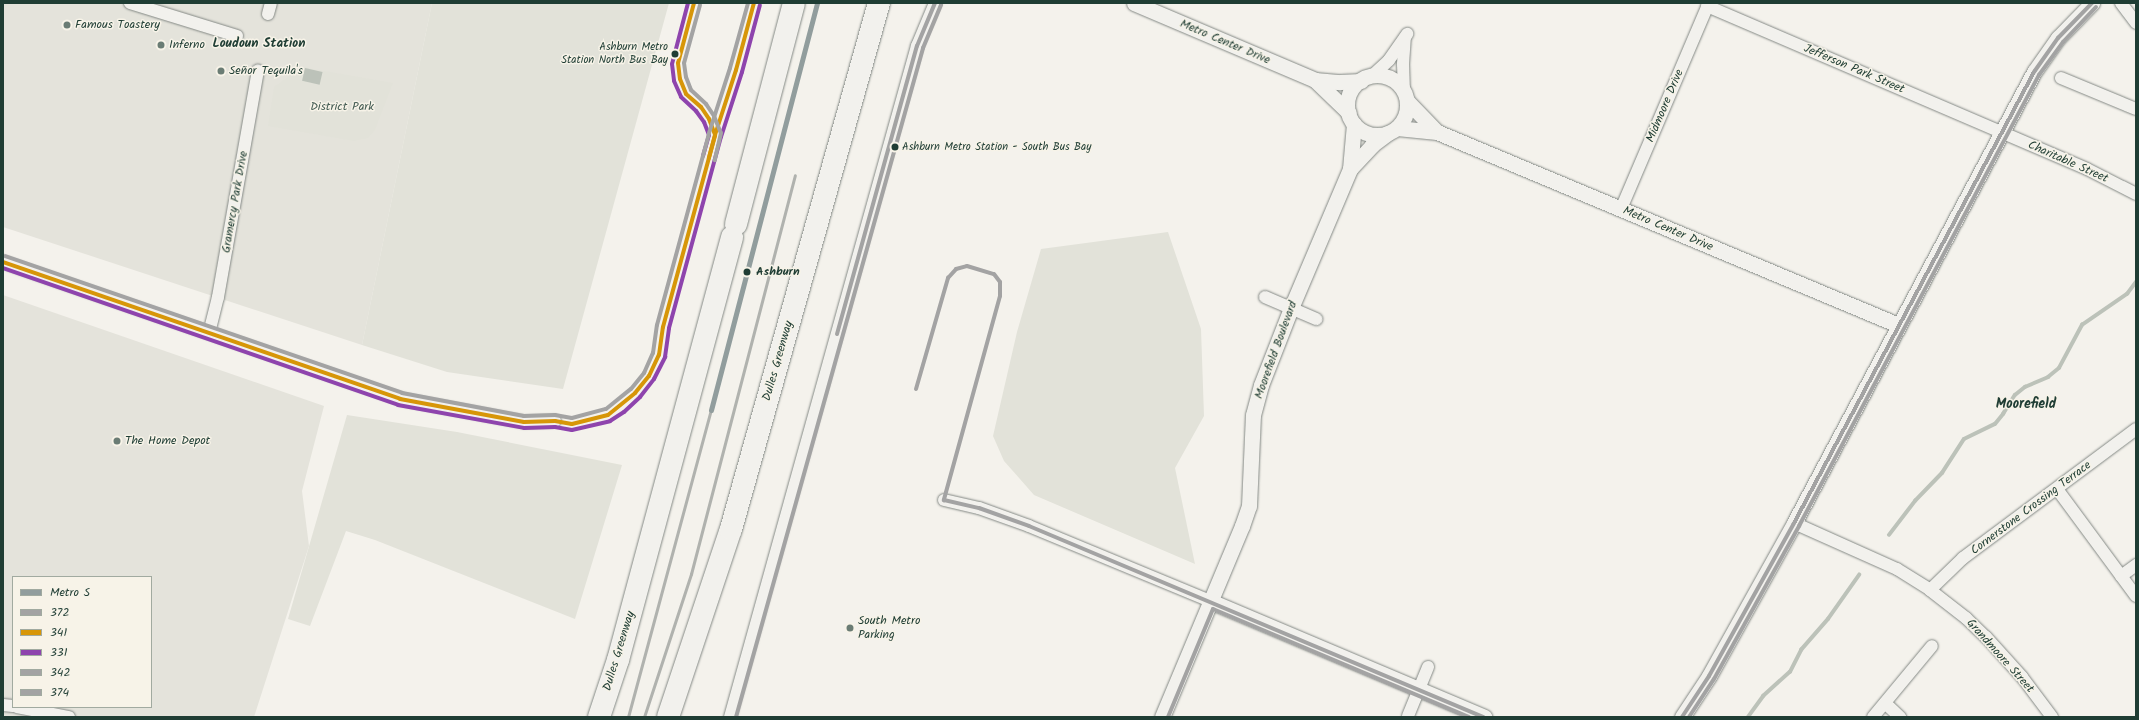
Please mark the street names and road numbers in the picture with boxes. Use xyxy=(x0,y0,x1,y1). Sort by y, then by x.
street label: Metro Center Drive xyxy=(1178,17,1272,67)
street label: Jefferson Park Street xyxy=(1801,41,1907,97)
street label: Midmoore Drive xyxy=(1643,67,1687,145)
street label: Charitable Street xyxy=(2026,138,2110,186)
street label: Gramercy Park Drive xyxy=(219,150,251,254)
street label: Metro Center Drive xyxy=(1621,204,1715,254)
street label: Moorefield Boulevard xyxy=(1252,299,1300,401)
street label: Dulles Greenway xyxy=(760,319,796,403)
street label: Cornerstone Crossing Terrace xyxy=(1968,458,2094,558)
street label: Dulles Greenway xyxy=(600,609,638,693)
street label: Grandmoore Street xyxy=(1963,616,2037,696)

